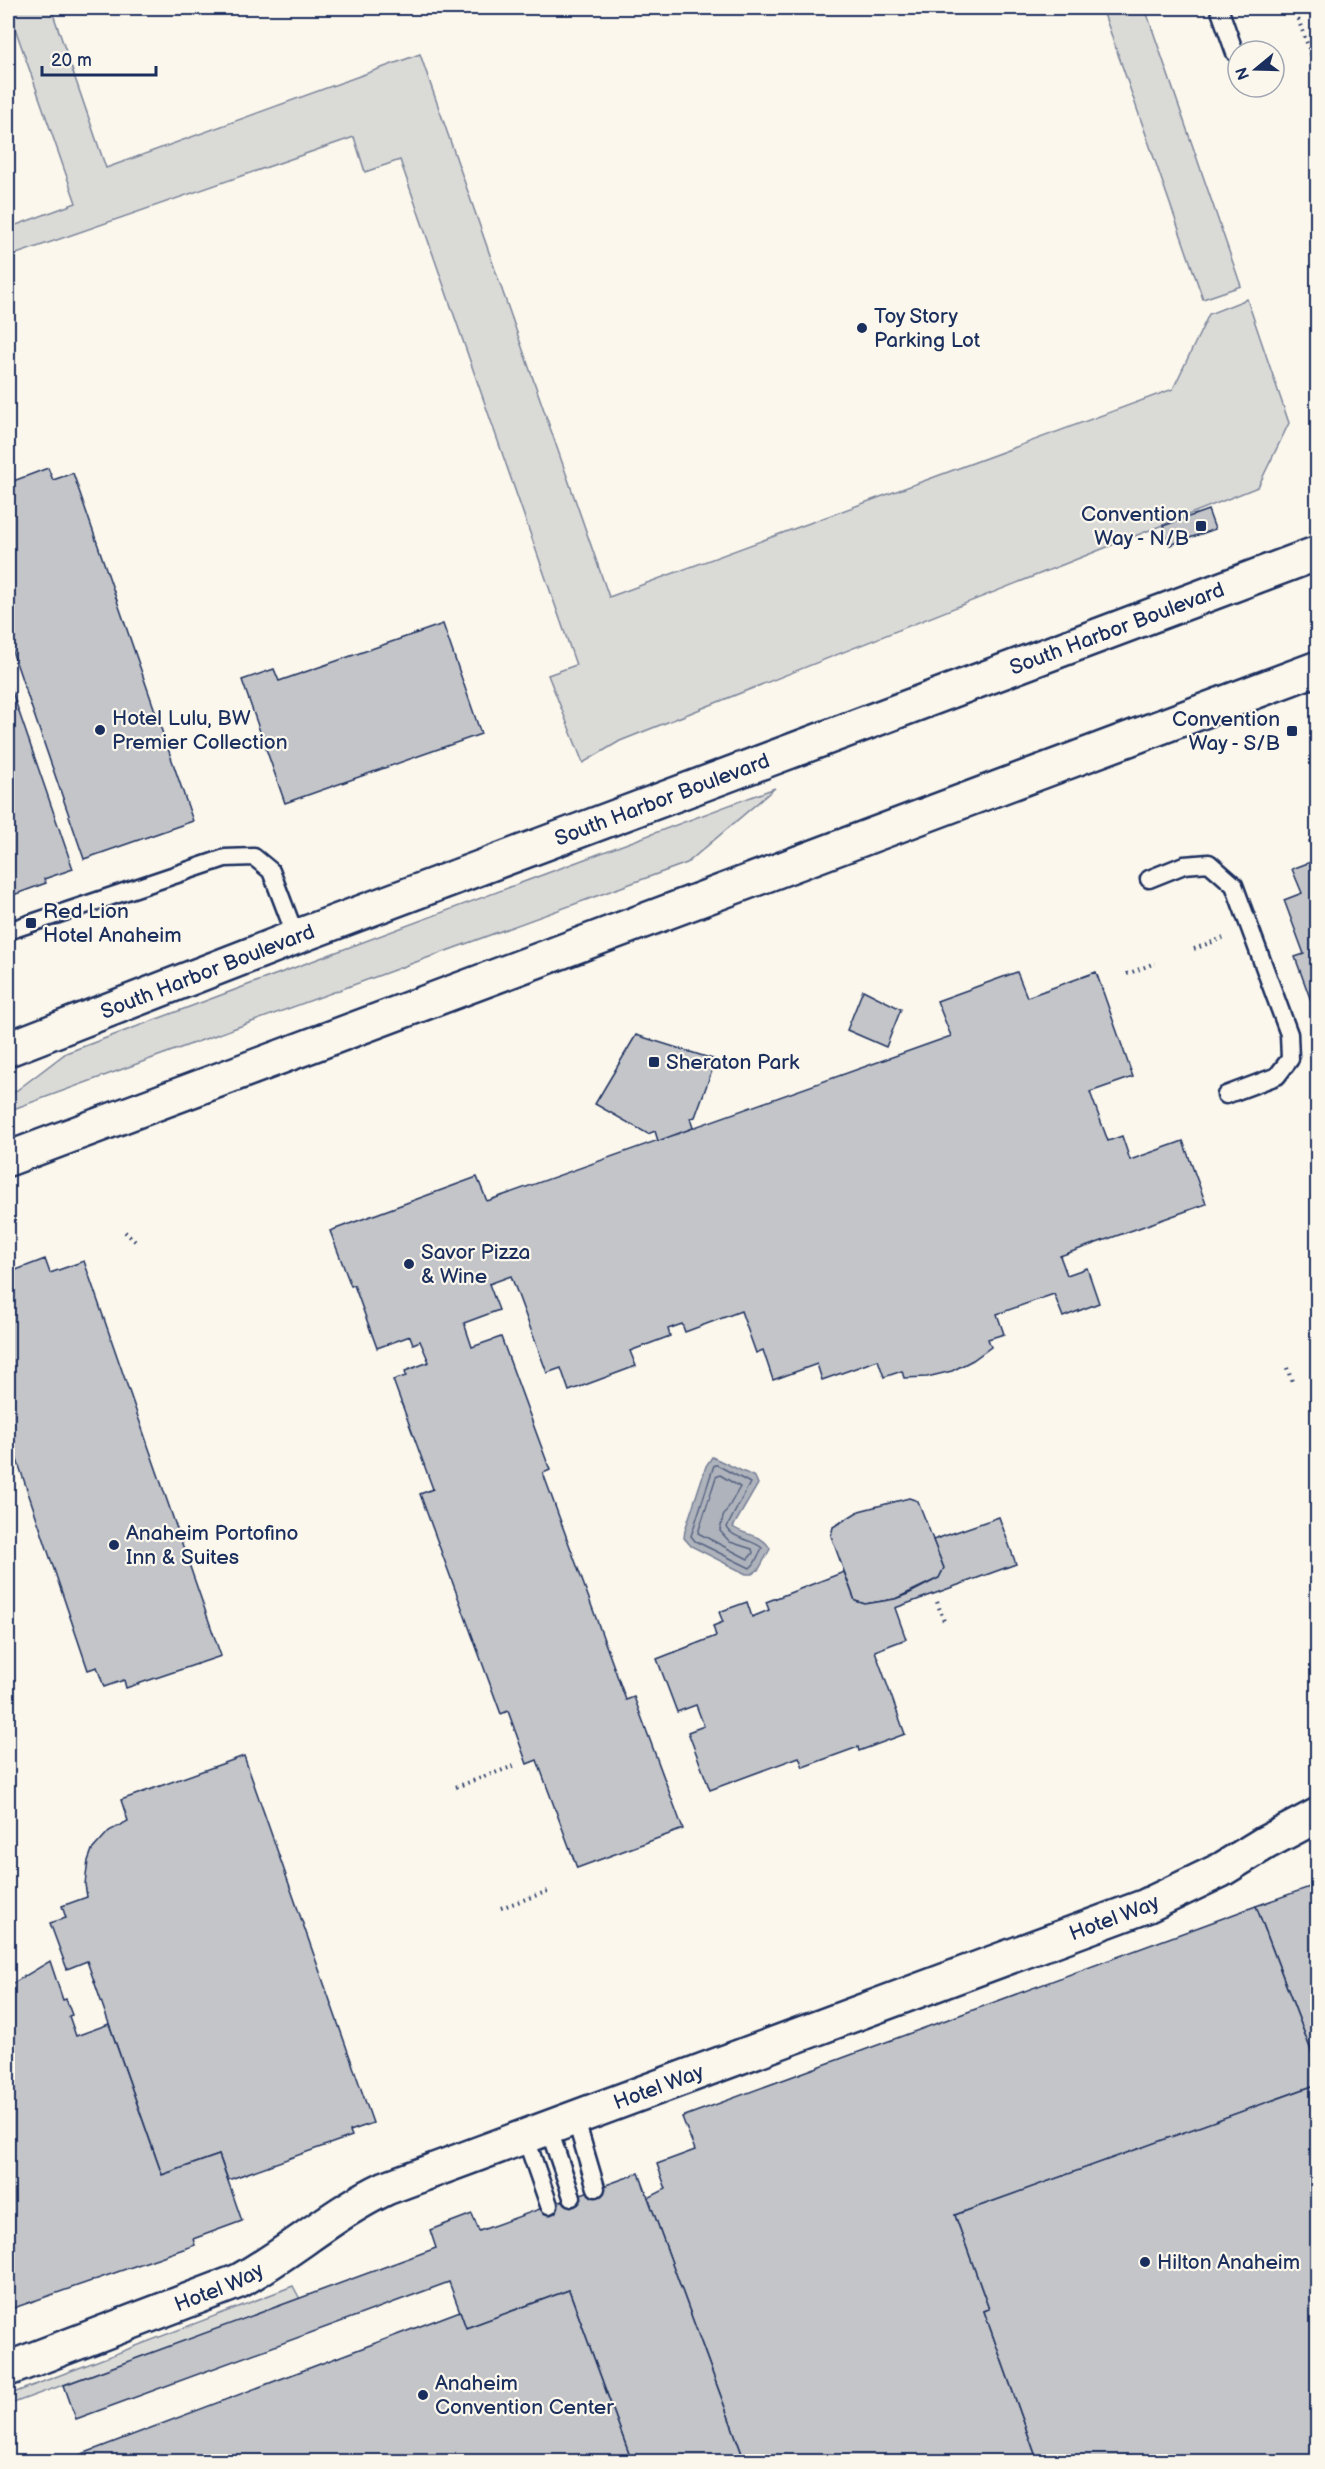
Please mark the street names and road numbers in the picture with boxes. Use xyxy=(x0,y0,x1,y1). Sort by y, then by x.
street label: South Harbor Boulevard xyxy=(1006,577,1228,681)
street label: South Harbor Boulevard xyxy=(551,748,773,852)
street label: South Harbor Boulevard xyxy=(97,919,318,1025)
street label: Hotel Way xyxy=(1066,1889,1164,1946)
street label: Hotel Way xyxy=(610,2059,708,2115)
street label: Hotel Way xyxy=(171,2257,269,2317)

